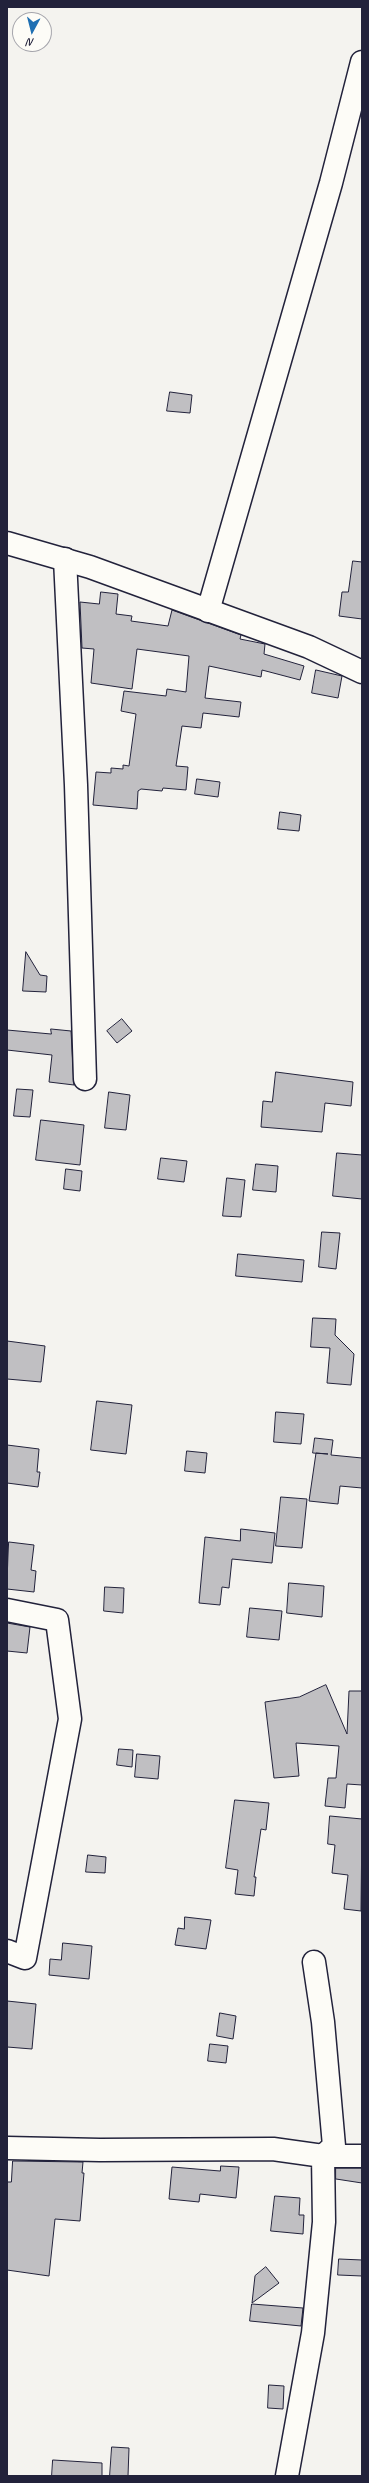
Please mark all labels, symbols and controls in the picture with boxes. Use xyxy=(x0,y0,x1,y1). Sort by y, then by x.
north arrow xyxy=(12,12,52,52)
text: N xyxy=(26,36,35,50)

